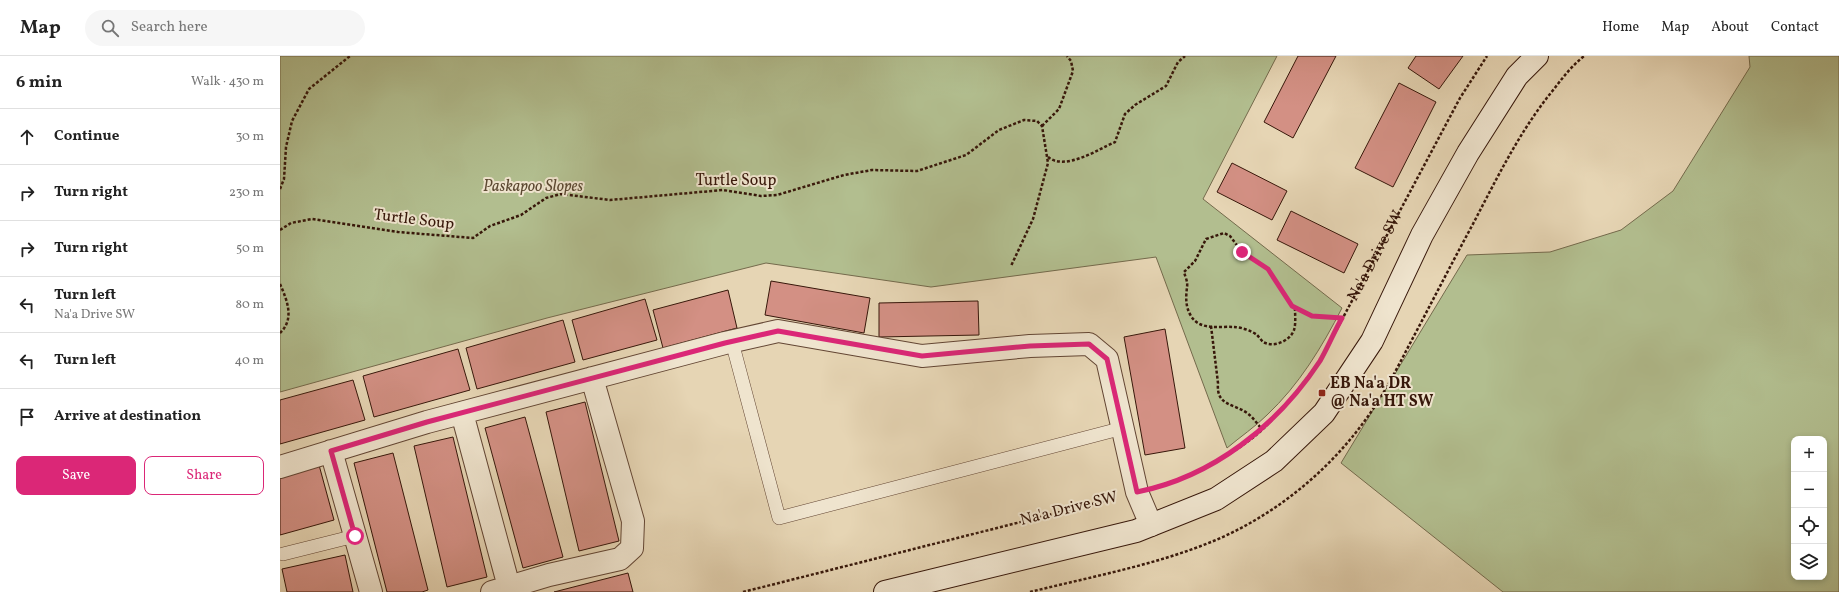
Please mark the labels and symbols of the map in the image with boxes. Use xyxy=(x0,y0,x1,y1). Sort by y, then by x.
street label: Turtle Soup xyxy=(695,170,777,192)
park label: Paskapoo Slopes xyxy=(483,176,583,198)
street label: Turtle Soup xyxy=(372,204,456,236)
street label: Na'a Drive SW xyxy=(1343,207,1409,305)
route end xyxy=(1233,243,1251,261)
place label: EB Na'a DR @ Na'a HT SW xyxy=(1330,373,1433,413)
marker: EB Na'a DR @ Na'a HT SW xyxy=(1317,388,1327,398)
street label: Na'a Drive SW xyxy=(1018,486,1120,532)
route start xyxy=(346,527,364,545)

